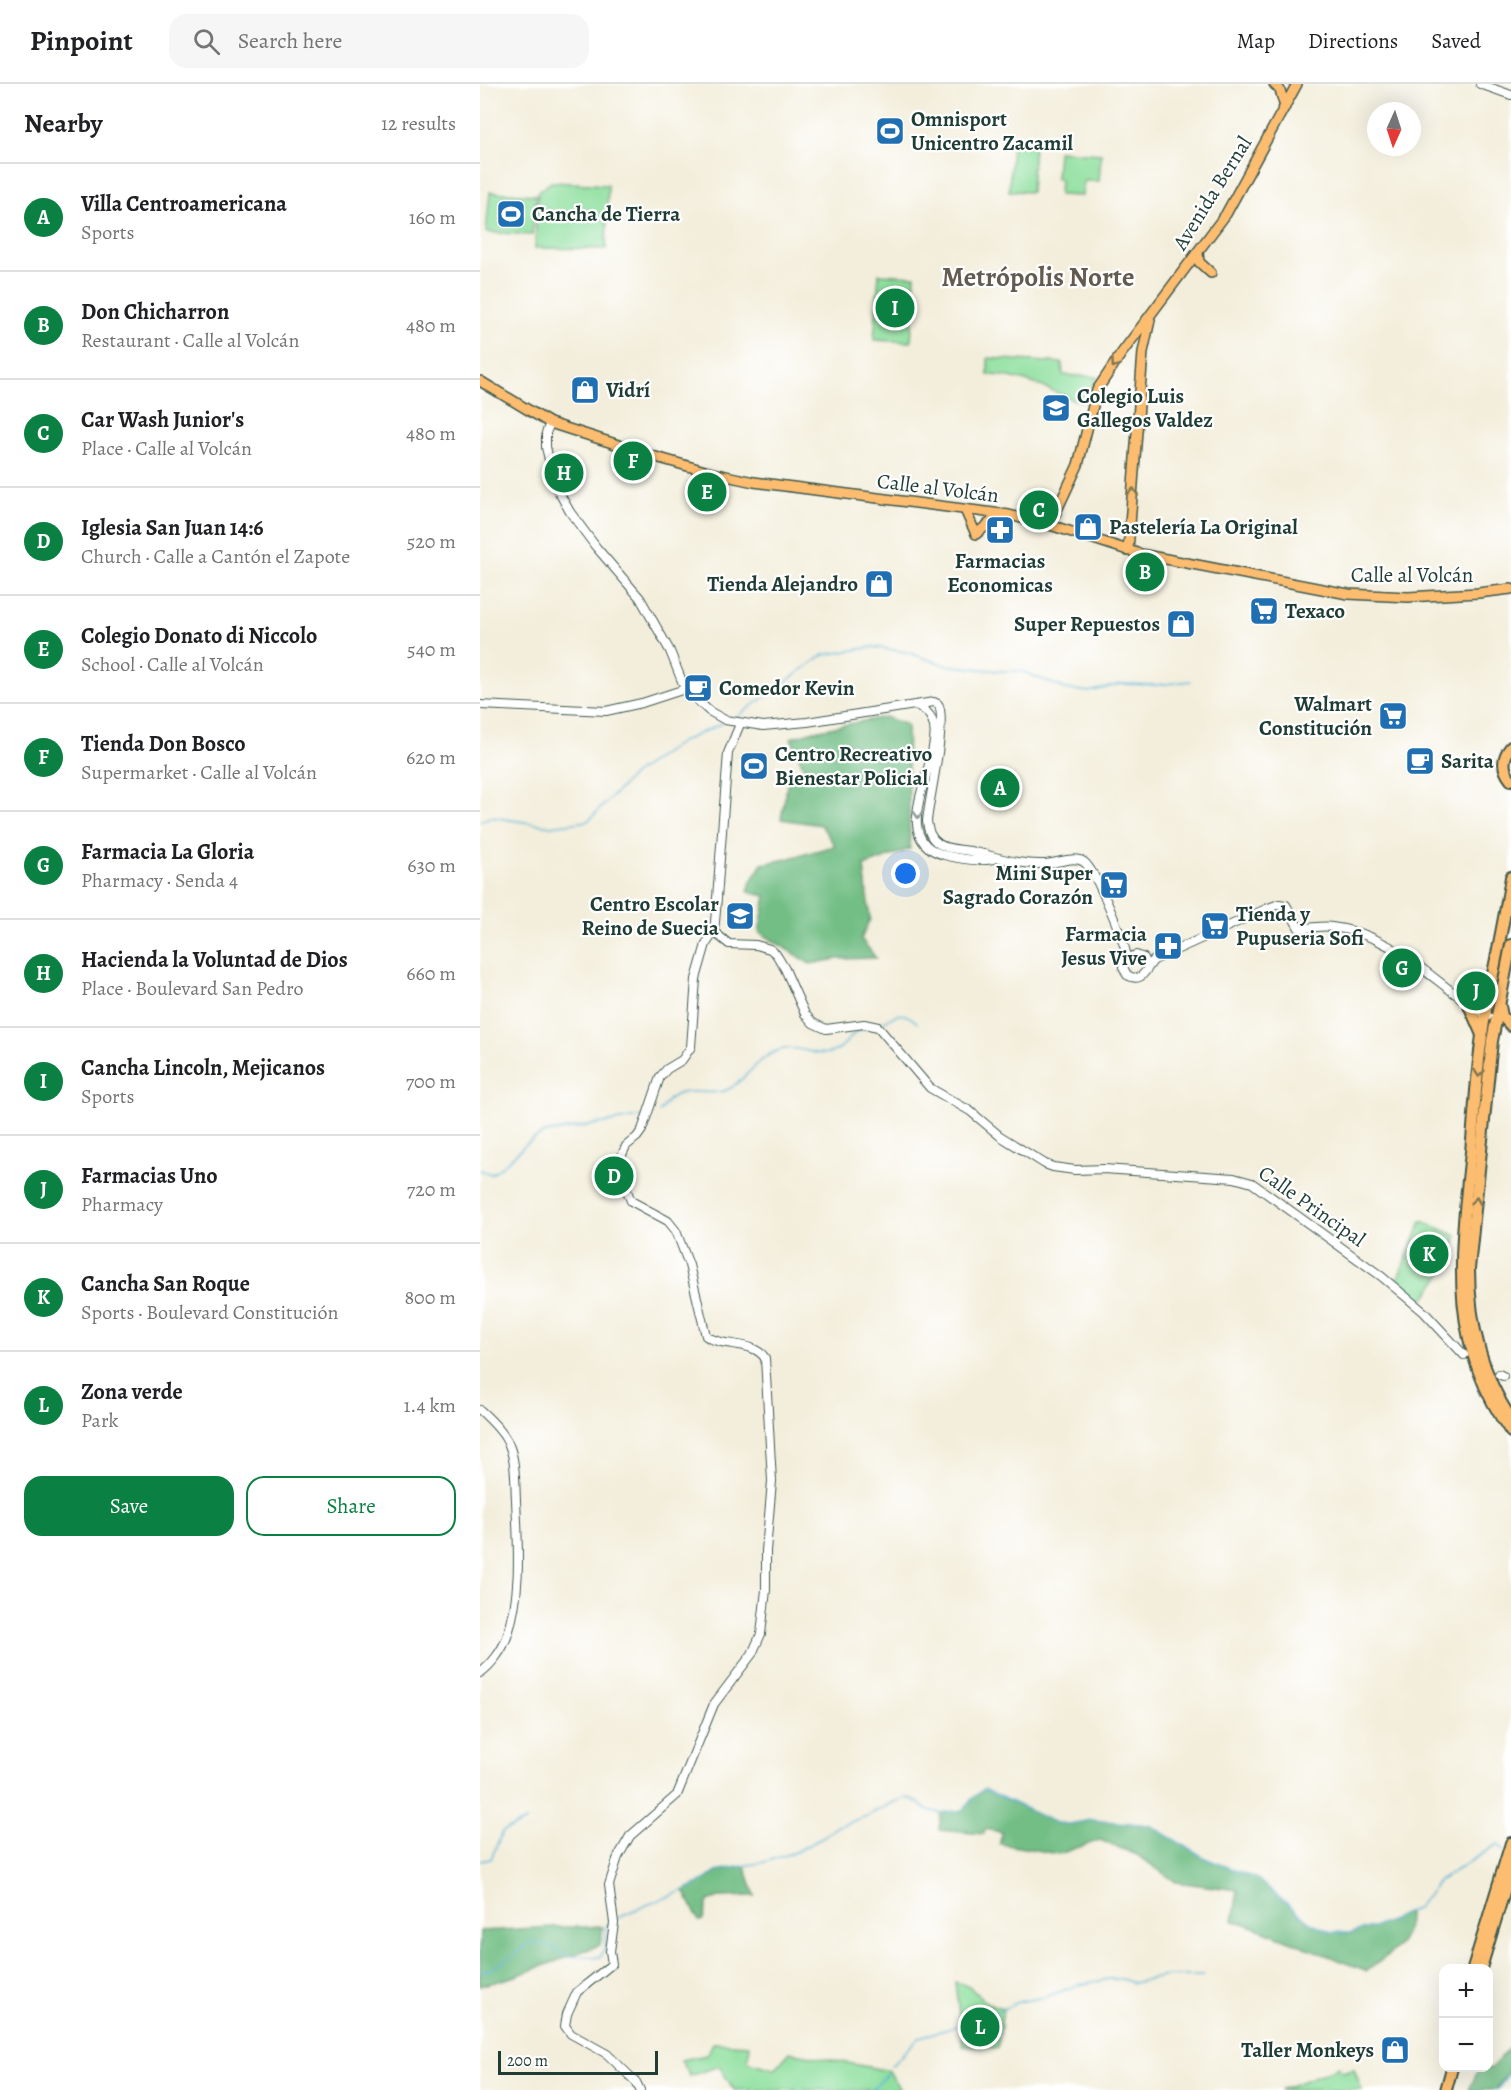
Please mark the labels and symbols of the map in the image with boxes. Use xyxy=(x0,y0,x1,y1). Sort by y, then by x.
north arrow xyxy=(1367,102,1421,156)
place label: Omnisport Unicentro Zacamil xyxy=(911,105,1074,157)
sports icon: Omnisport Unicentro Zacamil xyxy=(874,115,906,147)
street label: Avenida Bernal xyxy=(1165,131,1258,256)
sports icon: Cancha de Tierra xyxy=(495,198,527,230)
place label: Cancha de Tierra xyxy=(532,200,681,228)
district label: Metrópolis Norte xyxy=(942,259,1134,295)
pin: I xyxy=(876,286,914,330)
one-way arrow xyxy=(1110,358,1122,368)
shop icon: Vidrí xyxy=(569,374,601,406)
place label: Vidrí xyxy=(605,376,650,404)
place label: Colegio Luis Gallegos Valdez xyxy=(1077,382,1213,434)
school or university icon: Colegio Luis Gallegos Valdez xyxy=(1040,392,1072,424)
pin: F xyxy=(614,438,652,484)
pin: H xyxy=(544,450,584,496)
street label: Calle al Volcán xyxy=(875,467,1001,509)
pin: E xyxy=(688,470,726,514)
pin: C xyxy=(1020,488,1058,532)
one-way arrow xyxy=(1126,488,1139,497)
shop icon: Pastelería La Original xyxy=(1072,511,1104,543)
place label: Pastelería La Original xyxy=(1109,513,1298,541)
pharmacy icon: Farmacias Economicas xyxy=(984,514,1016,546)
place label: Farmacias Economicas xyxy=(947,547,1053,599)
pin: B xyxy=(1126,550,1164,594)
street label: Calle al Volcán xyxy=(1351,561,1473,589)
shop icon: Tienda Alejandro xyxy=(863,568,895,600)
place label: Tienda Alejandro xyxy=(707,570,858,598)
supermarket icon: Texaco xyxy=(1248,595,1280,627)
place label: Texaco xyxy=(1285,597,1345,625)
shop icon: Super Repuestos xyxy=(1165,608,1197,640)
place label: Super Repuestos xyxy=(1014,610,1160,638)
cafe icon: Comedor Kevin xyxy=(682,672,714,704)
place label: Comedor Kevin xyxy=(719,674,855,702)
place label: Walmart Constitución xyxy=(1259,690,1372,742)
supermarket icon: Walmart Constitución xyxy=(1377,700,1409,732)
place label: Centro Recreativo Bienestar Policial xyxy=(775,740,932,792)
cafe icon: Sarita xyxy=(1404,745,1436,777)
place label: Sarita xyxy=(1441,747,1495,775)
sports icon: Centro Recreativo Bienestar Policial xyxy=(738,750,770,782)
pin: A xyxy=(980,766,1020,810)
one-way arrow xyxy=(912,809,925,818)
your location xyxy=(891,859,920,888)
place label: Mini Super Sagrado Corazón xyxy=(943,859,1093,911)
supermarket icon: Mini Super Sagrado Corazón xyxy=(1098,869,1130,901)
place label: Centro Escolar Reino de Suecia xyxy=(582,890,720,942)
school or university icon: Centro Escolar Reino de Suecia xyxy=(724,900,756,932)
place label: Tienda y Pupuseria Sofi xyxy=(1236,900,1364,952)
supermarket icon: Tienda y Pupuseria Sofi xyxy=(1199,910,1231,942)
place label: Farmacia Jesus Vive xyxy=(1061,920,1148,972)
pharmacy icon: Farmacia Jesus Vive xyxy=(1152,930,1184,962)
pin: G xyxy=(1382,946,1422,990)
pin: J xyxy=(1456,968,1496,1014)
one-way arrow xyxy=(1473,1068,1486,1077)
pin: D xyxy=(594,1154,634,1198)
street label: Calle Principal xyxy=(1253,1159,1371,1253)
one-way arrow xyxy=(1469,1197,1481,1206)
pin: K xyxy=(1410,1232,1448,1276)
pin: L xyxy=(960,2004,1000,2050)
shop icon: Taller Monkeys xyxy=(1379,2034,1411,2066)
place label: Taller Monkeys xyxy=(1241,2036,1374,2064)
scale bar xyxy=(498,2048,658,2076)

